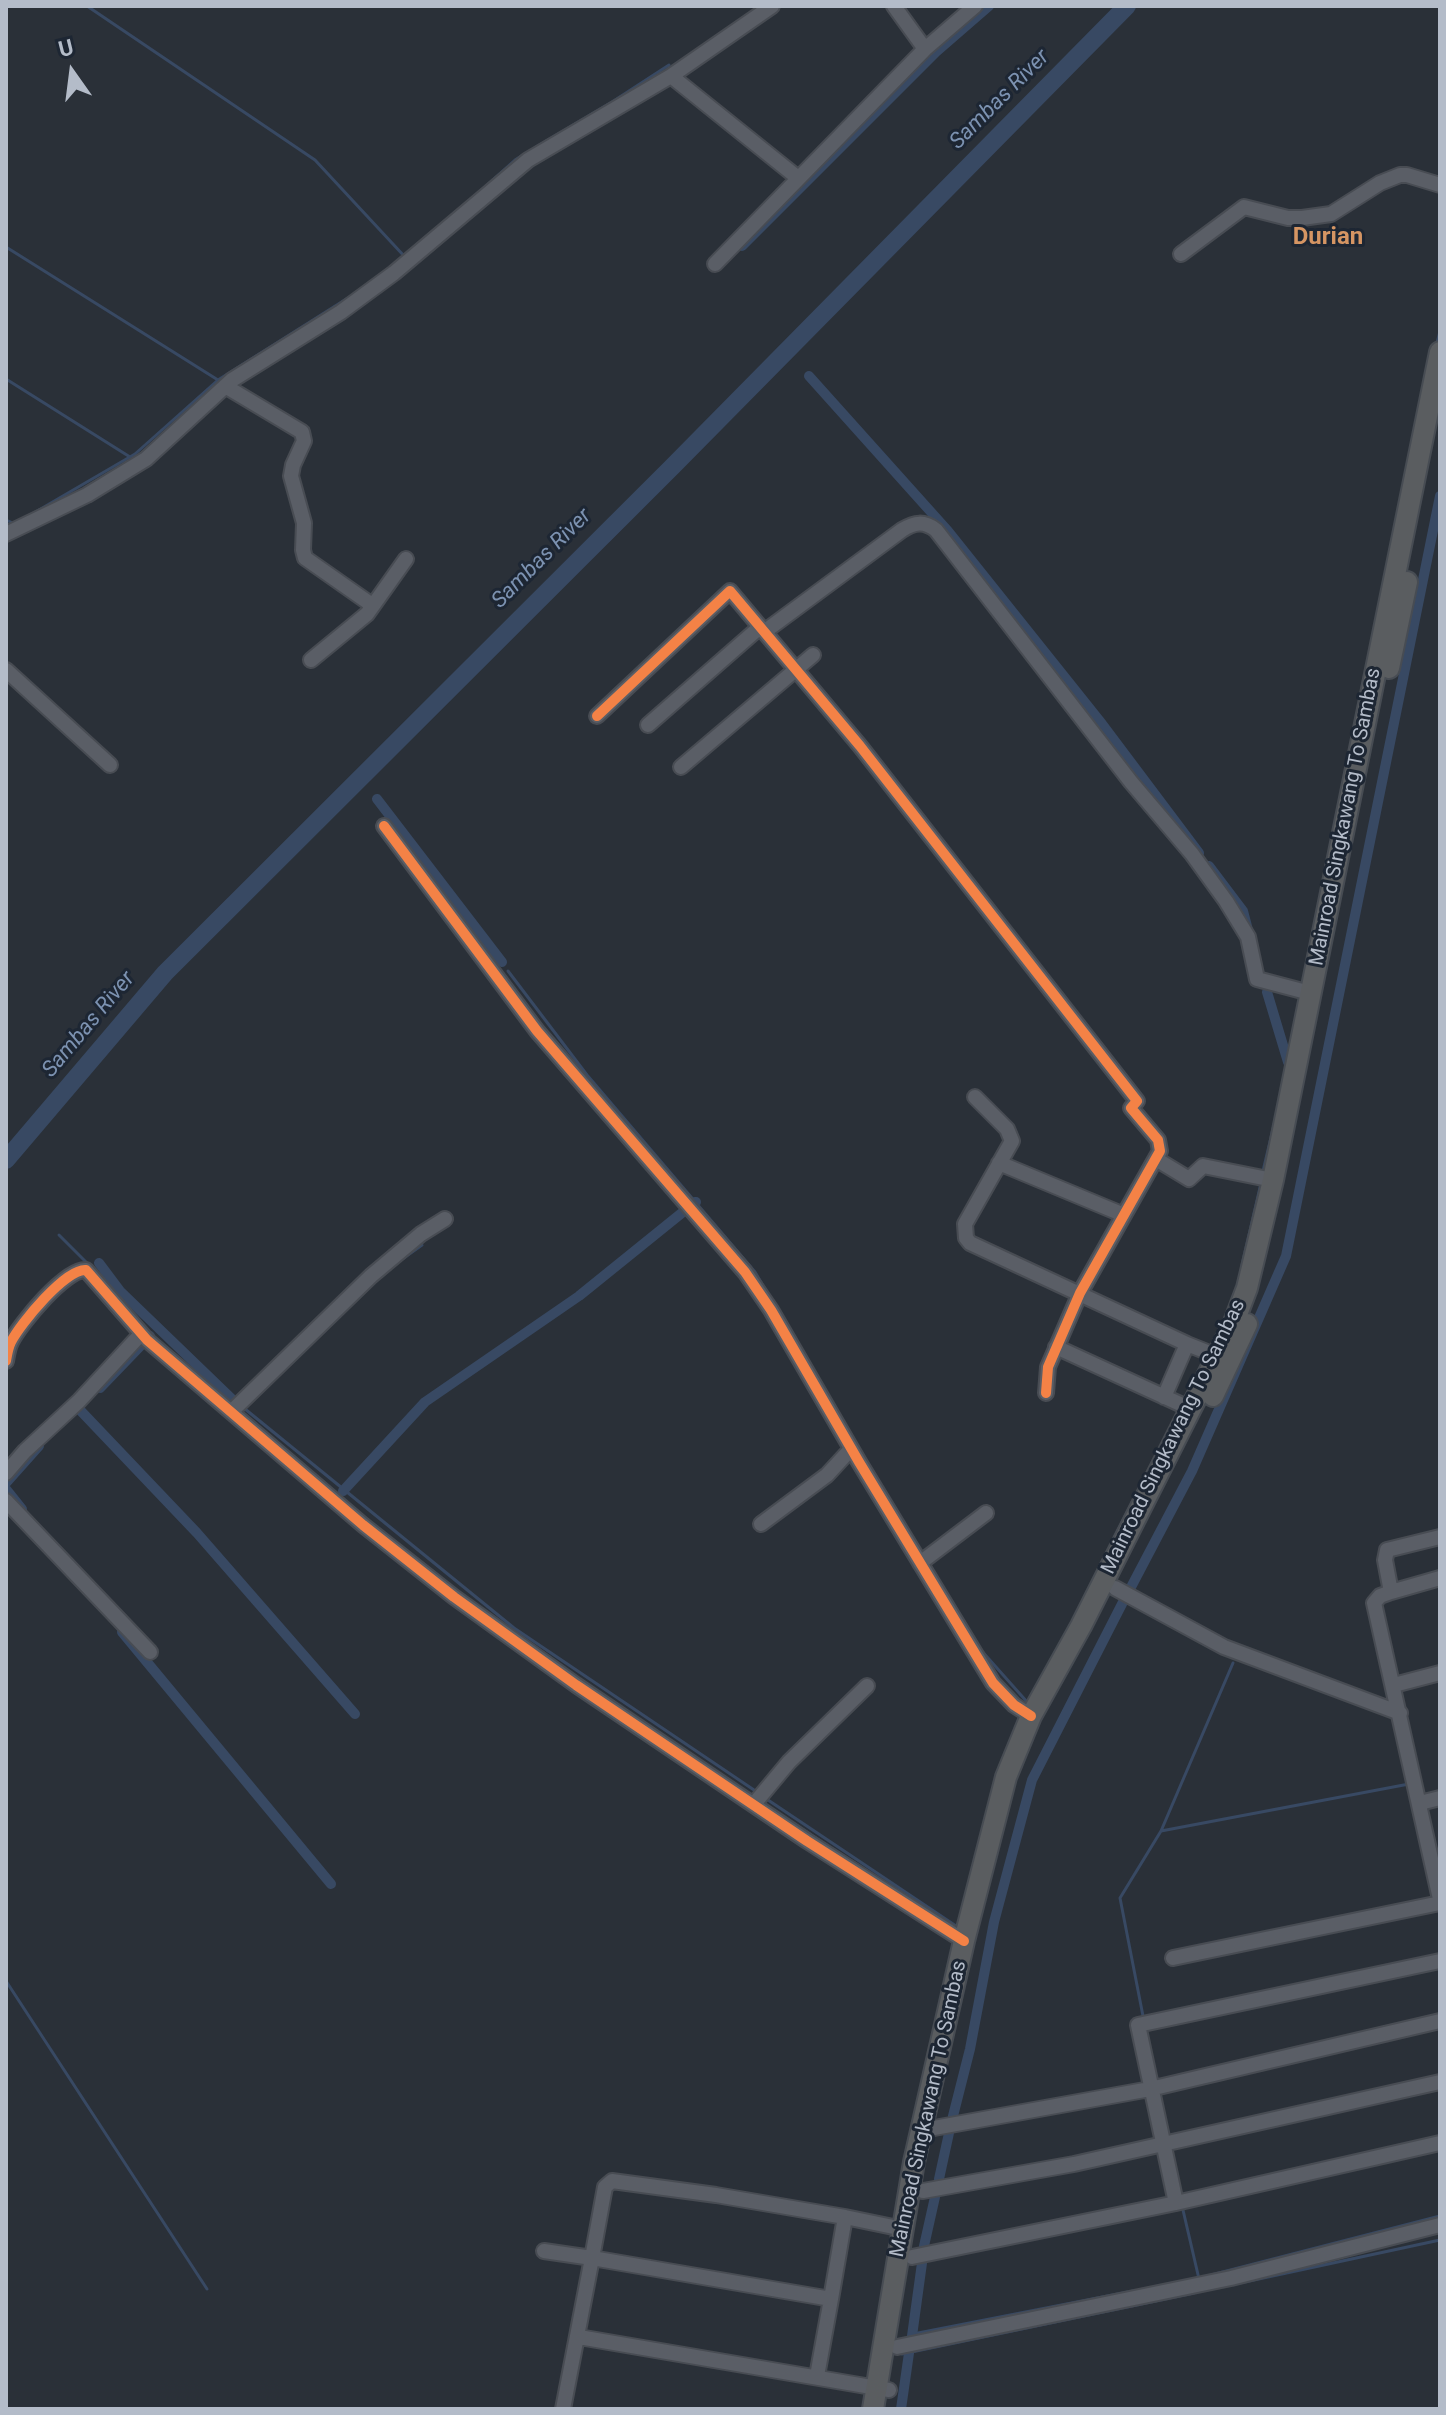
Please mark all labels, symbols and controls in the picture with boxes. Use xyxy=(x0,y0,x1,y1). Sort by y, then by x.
north arrow xyxy=(32,32,112,112)
text: U xyxy=(56,34,76,62)
water label: Sambas River xyxy=(945,45,1055,155)
district label: Durian xyxy=(1293,224,1363,252)
water label: Sambas River xyxy=(487,504,597,614)
street label: Mainroad Singkawang To Sambas xyxy=(1305,666,1387,968)
water label: Sambas River xyxy=(37,967,141,1083)
street label: Mainroad Singkawang To Sambas xyxy=(1097,1296,1251,1578)
street label: Mainroad Singkawang To Sambas xyxy=(886,1959,972,2259)

